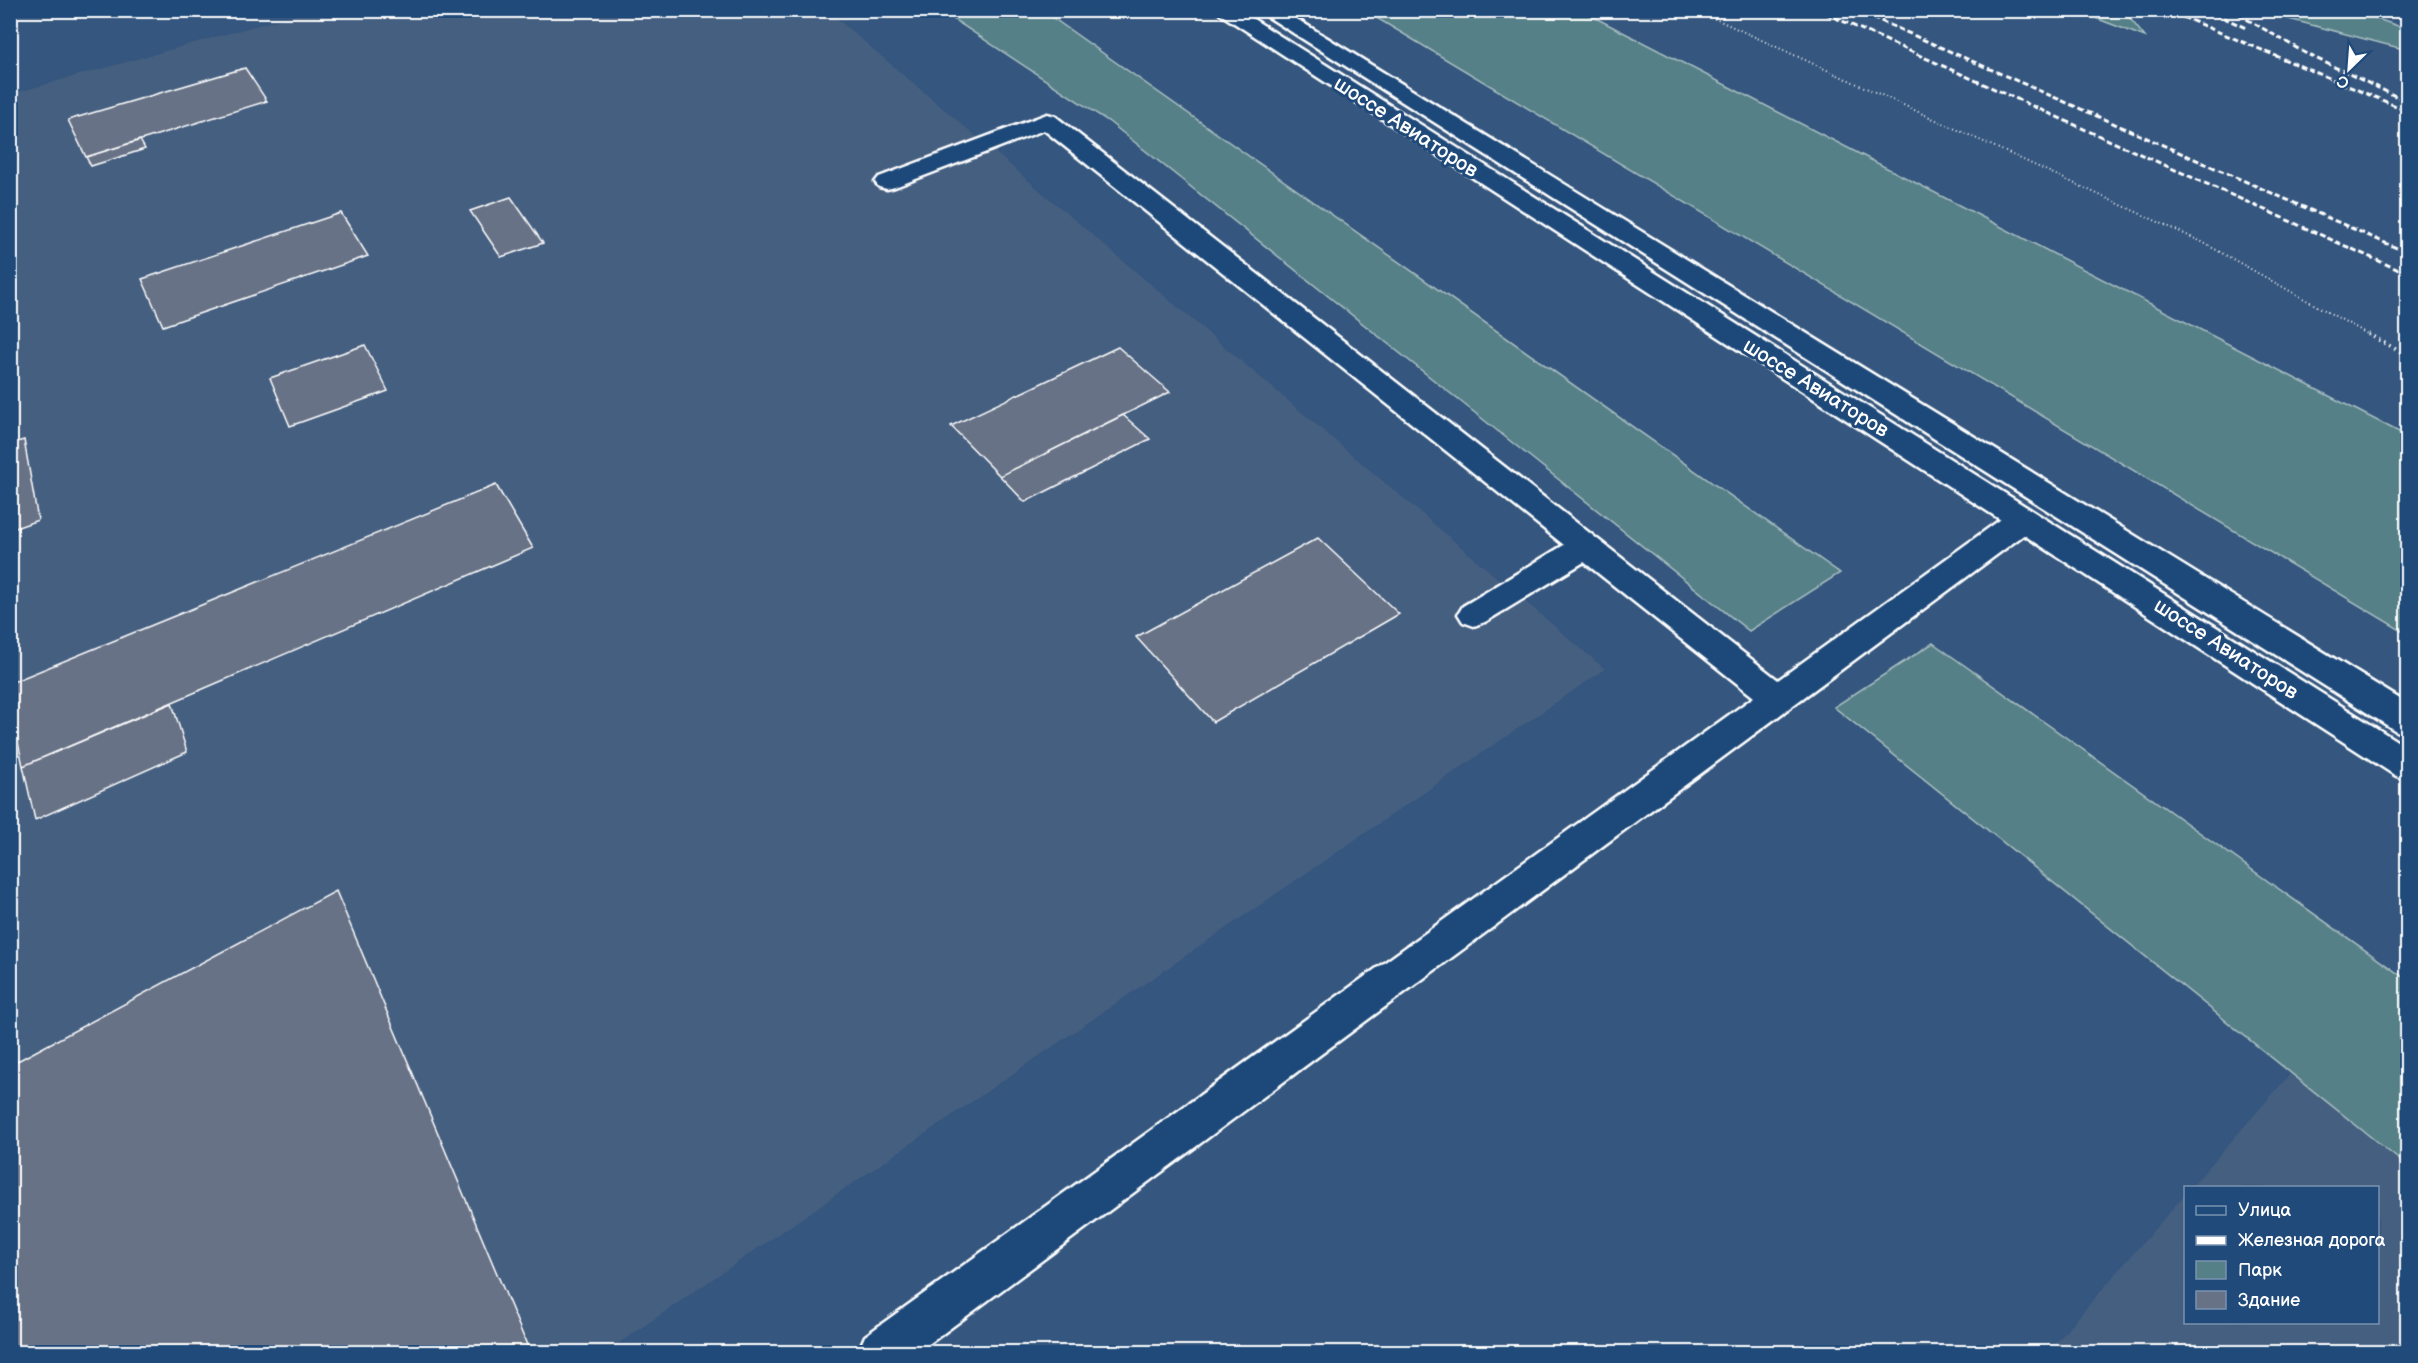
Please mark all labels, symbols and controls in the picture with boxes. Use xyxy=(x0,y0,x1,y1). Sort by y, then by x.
north arrow xyxy=(2319,39,2379,99)
text: С xyxy=(2334,70,2352,92)
street label: шоссе Авиаторов xyxy=(1329,71,1483,183)
street label: шоссе Авиаторов xyxy=(1739,333,1893,443)
street label: шоссе Авиаторов xyxy=(2149,593,2303,705)
legend xyxy=(2184,1186,2379,1324)
text: Улица xyxy=(2238,1200,2292,1221)
text: Железная дорога xyxy=(2238,1230,2386,1251)
text: Парк xyxy=(2238,1260,2282,1281)
text: Здание xyxy=(2238,1290,2300,1311)

